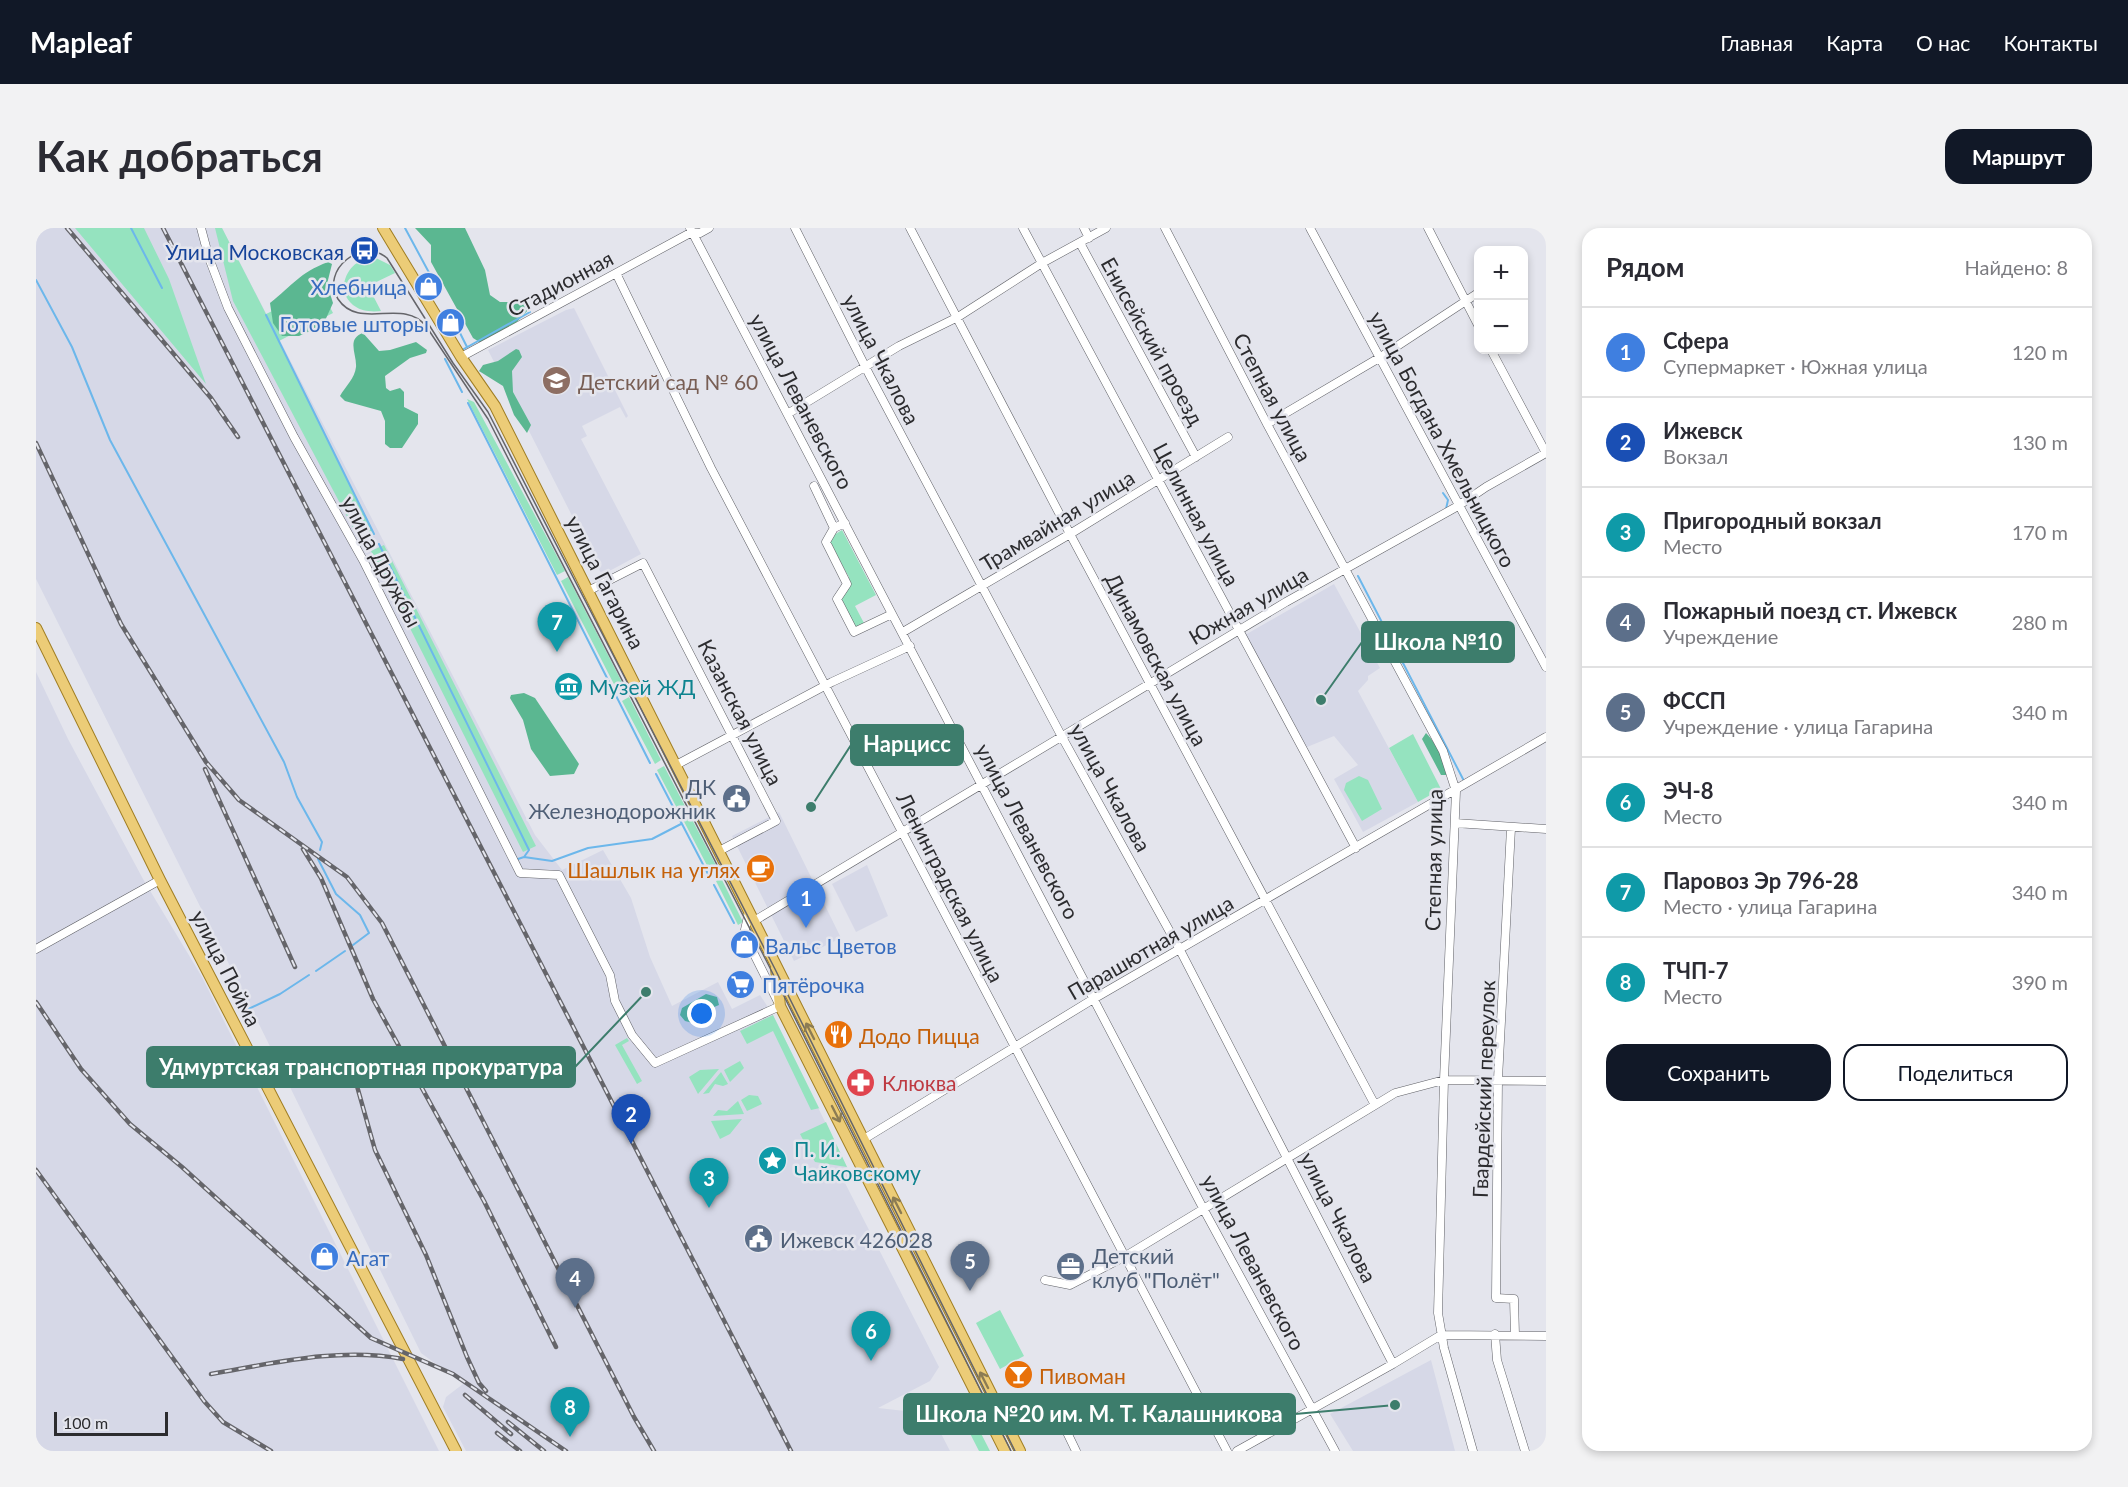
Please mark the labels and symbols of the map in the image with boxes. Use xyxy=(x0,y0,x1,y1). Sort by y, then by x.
bus stop icon: Улица Московская xyxy=(349,235,381,267)
place label: Улица Московская xyxy=(165,239,344,264)
street label: Стадионная xyxy=(503,245,617,321)
street label: Енисейский проезд xyxy=(1096,253,1210,429)
shop icon: Хлебница xyxy=(412,270,444,302)
place label: Хлебница xyxy=(311,274,407,299)
street label: улица Чкалова xyxy=(838,290,926,428)
shop icon: Готовые шторы xyxy=(434,307,466,339)
street label: улица Богдана Хмельницкого xyxy=(1365,307,1521,572)
street label: улица Леваневского xyxy=(745,309,859,493)
place label: Готовые шторы xyxy=(279,311,429,336)
street label: Степная улица xyxy=(1229,328,1317,466)
school or university icon: Детский сад № 60 xyxy=(541,365,573,397)
place label: Детский сад № 60 xyxy=(578,369,758,394)
street label: Целинная улица xyxy=(1149,438,1245,590)
street label: Трамвайная улица xyxy=(975,464,1139,576)
street label: улица Дружбы xyxy=(337,491,427,631)
street label: улица Гагарина xyxy=(562,511,650,653)
street label: Южная улица xyxy=(1184,561,1312,649)
street label: Динамовская улица xyxy=(1101,568,1213,750)
pin: 7 xyxy=(538,602,576,652)
callout: Школа №10 xyxy=(1362,622,1514,662)
text: Школа №10 xyxy=(1374,628,1503,655)
street label: Казанская улица xyxy=(693,635,789,789)
museum icon: Музей ЖД xyxy=(552,670,584,702)
place label: Музей ЖД xyxy=(589,674,695,699)
street label: улица Чкалова xyxy=(1065,718,1157,856)
callout: Нарцисс xyxy=(851,725,963,765)
text: Нарцисс xyxy=(863,730,951,757)
street label: улица Леваневского xyxy=(971,739,1085,923)
place label: ДК Железнодорожник xyxy=(529,774,716,823)
public building icon: ДК Железнодорожник xyxy=(721,782,753,814)
street label: Ленинградская улица xyxy=(892,787,1010,986)
street label: Степная улица xyxy=(1419,789,1447,931)
cafe icon: Шашлык на углях xyxy=(745,853,777,885)
place label: Шашлык на углях xyxy=(567,857,741,882)
pin: 1 xyxy=(786,878,826,928)
street label: Парашютная улица xyxy=(1063,889,1237,1005)
street label: улица Пойма xyxy=(187,906,267,1030)
shop icon: Вальс Цветов xyxy=(728,929,760,961)
place label: Вальс Цветов xyxy=(765,933,897,958)
supermarket icon: Пятёрочка xyxy=(725,968,757,1000)
place label: Пятёрочка xyxy=(762,972,865,997)
street label: Гвардейский переулок xyxy=(1467,980,1499,1198)
your location xyxy=(687,999,716,1028)
restaurant icon: Додо Пицца xyxy=(822,1019,854,1051)
one-way arrow xyxy=(804,1023,815,1041)
place label: Додо Пицца xyxy=(859,1023,980,1048)
callout: Удмуртская транспортная прокуратура xyxy=(147,1047,575,1087)
text: Удмуртская транспортная прокуратура xyxy=(158,1053,563,1080)
pharmacy icon: Клюква xyxy=(845,1066,877,1098)
place label: Клюква xyxy=(882,1070,957,1095)
pin: 2 xyxy=(612,1094,650,1144)
one-way arrow xyxy=(830,1105,842,1123)
place label: П. И. Чайковскому xyxy=(794,1136,921,1185)
place icon: П. И. Чайковскому xyxy=(757,1144,789,1176)
street label: улица Чкалова xyxy=(1295,1148,1383,1286)
pin: 3 xyxy=(690,1158,728,1208)
street label: улица Леваневского xyxy=(1197,1170,1311,1354)
one-way arrow xyxy=(891,1197,903,1215)
public building icon: Ижевск 426028 xyxy=(743,1223,775,1255)
place label: Ижевск 426028 xyxy=(780,1227,933,1252)
shop icon: Агат xyxy=(309,1241,341,1273)
pin: 5 xyxy=(950,1242,990,1291)
place label: Детский клуб "Полёт" xyxy=(1092,1243,1220,1292)
place label: Агат xyxy=(346,1245,390,1270)
office icon: Детский клуб "Полёт" xyxy=(1055,1251,1087,1283)
pin: 4 xyxy=(556,1258,594,1308)
pin: 6 xyxy=(852,1312,890,1361)
bar icon: Пивоман xyxy=(1002,1359,1034,1391)
place label: Пивоман xyxy=(1039,1363,1126,1388)
one-way arrow xyxy=(978,1371,990,1389)
pin: 8 xyxy=(550,1388,590,1437)
callout: Школа №20 им. М. Т. Калашникова xyxy=(904,1394,1295,1434)
text: Школа №20 им. М. Т. Калашникова xyxy=(915,1400,1283,1427)
scale bar xyxy=(54,1409,168,1436)

